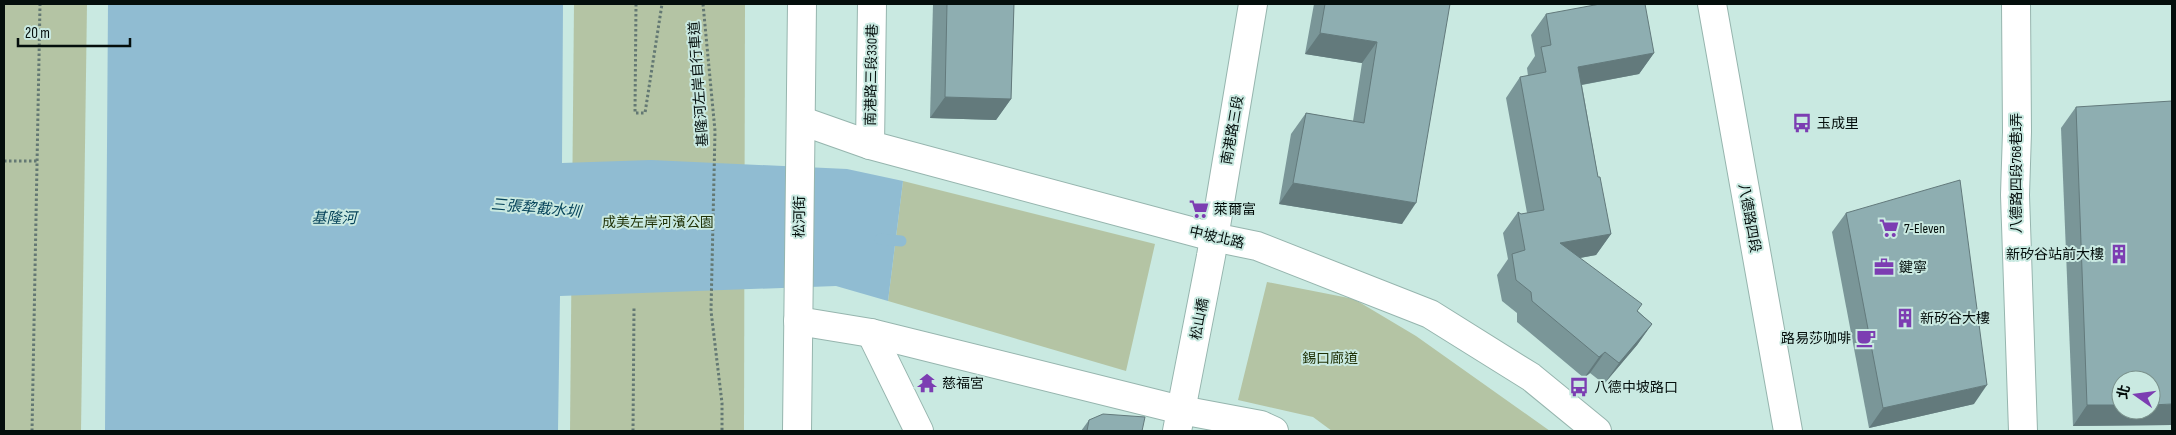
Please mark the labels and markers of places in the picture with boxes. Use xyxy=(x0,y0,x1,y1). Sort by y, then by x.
bus stop icon: 玉成里 xyxy=(1791,112,1813,134)
place label: 玉成里 xyxy=(1817,115,1859,132)
supermarket icon: 萊爾富 xyxy=(1188,198,1210,220)
place label: 萊爾富 xyxy=(1214,201,1256,218)
supermarket icon: 7-Eleven xyxy=(1878,217,1900,239)
place label: 7-Eleven xyxy=(1904,220,1945,237)
building icon: 新矽谷站前大樓 xyxy=(2108,243,2130,265)
place label: 新矽谷站前大樓 xyxy=(2006,246,2104,263)
office icon: 鍵寧 xyxy=(1873,256,1895,278)
place label: 鍵寧 xyxy=(1899,259,1927,276)
building icon: 新矽谷大樓 xyxy=(1894,307,1916,329)
place label: 新矽谷大樓 xyxy=(1920,310,1990,327)
cafe icon: 路易莎咖啡 xyxy=(1855,327,1877,349)
place label: 路易莎咖啡 xyxy=(1781,330,1851,347)
temple icon: 慈福宮 xyxy=(916,372,938,394)
place label: 慈福宮 xyxy=(942,375,984,392)
bus stop icon: 八德中坡路口 xyxy=(1568,376,1590,398)
place label: 八德中坡路口 xyxy=(1594,379,1678,396)

